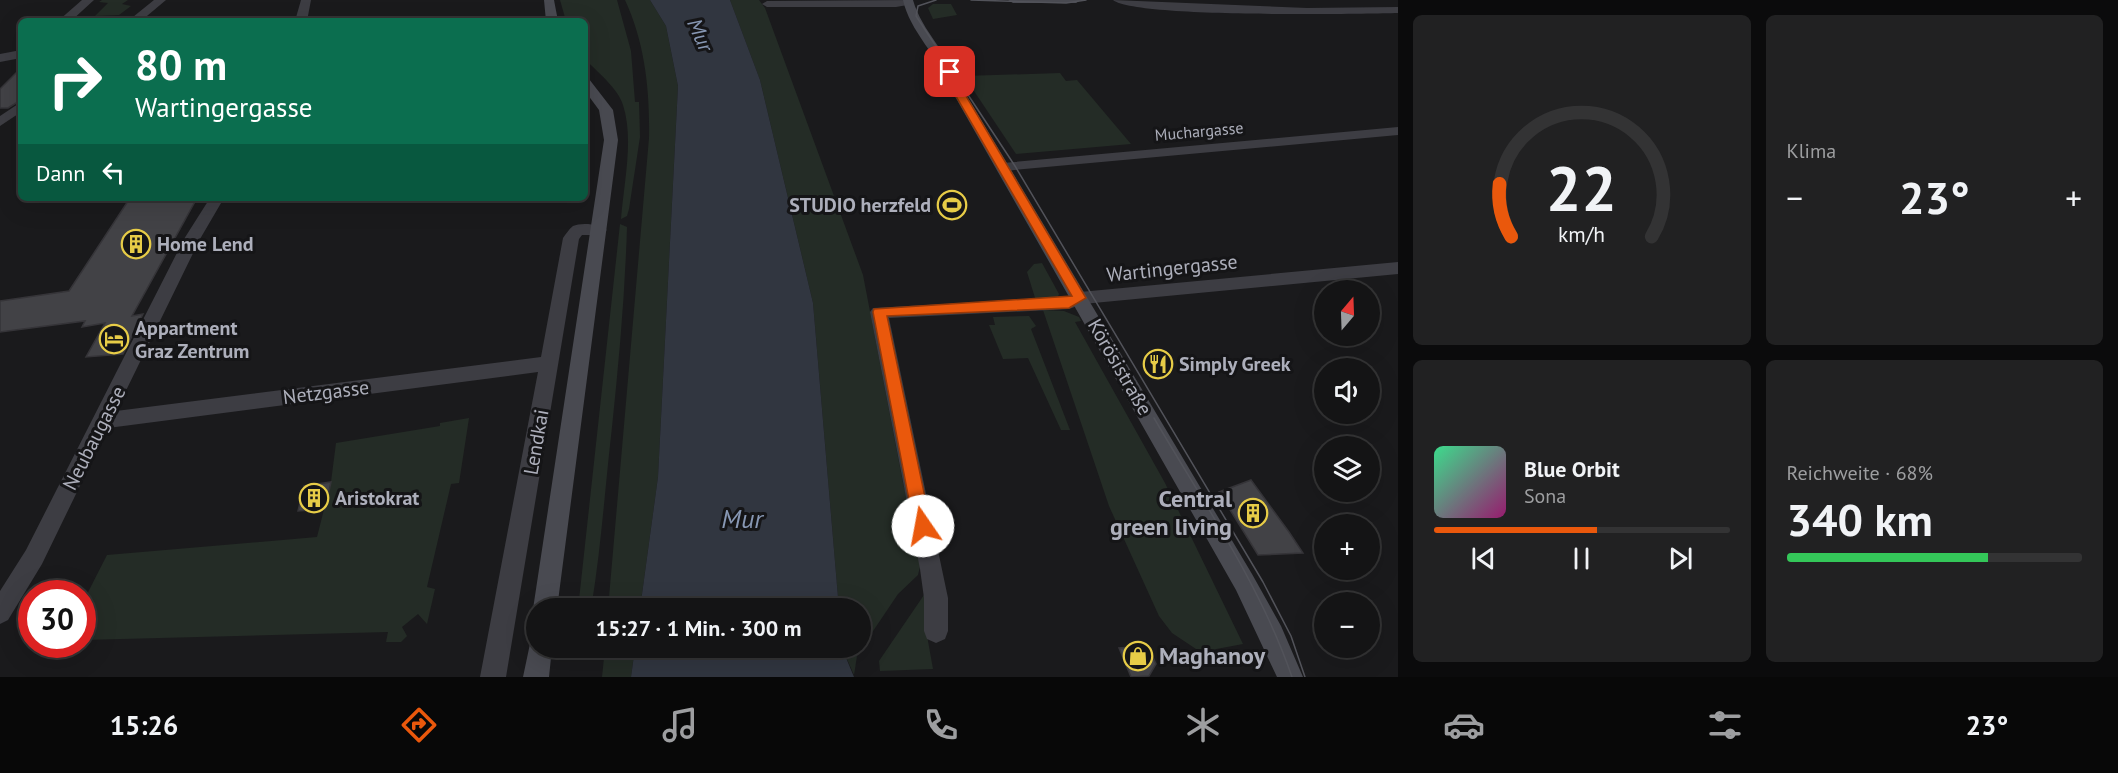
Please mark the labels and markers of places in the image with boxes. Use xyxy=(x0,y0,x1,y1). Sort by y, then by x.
pin xyxy=(924,46,975,97)
sports icon: STUDIO herzfeld xyxy=(936,189,968,221)
place label: STUDIO herzfeld xyxy=(789,192,931,218)
building icon: Home Lend xyxy=(120,228,152,260)
place label: Home Lend xyxy=(157,231,254,257)
place label: Appartment Graz Zentrum xyxy=(135,315,249,364)
hotel icon: Appartment Graz Zentrum xyxy=(98,323,130,355)
restaurant icon: Simply Greek xyxy=(1142,348,1174,380)
place label: Simply Greek xyxy=(1179,351,1291,377)
building icon: Aristokrat xyxy=(298,482,330,514)
place label: Central green living xyxy=(1110,483,1233,542)
place label: Aristokrat xyxy=(335,485,419,511)
building icon: Central green living xyxy=(1237,497,1269,529)
shop icon: Maghanoy xyxy=(1122,640,1154,672)
place label: Maghanoy xyxy=(1159,640,1266,671)

